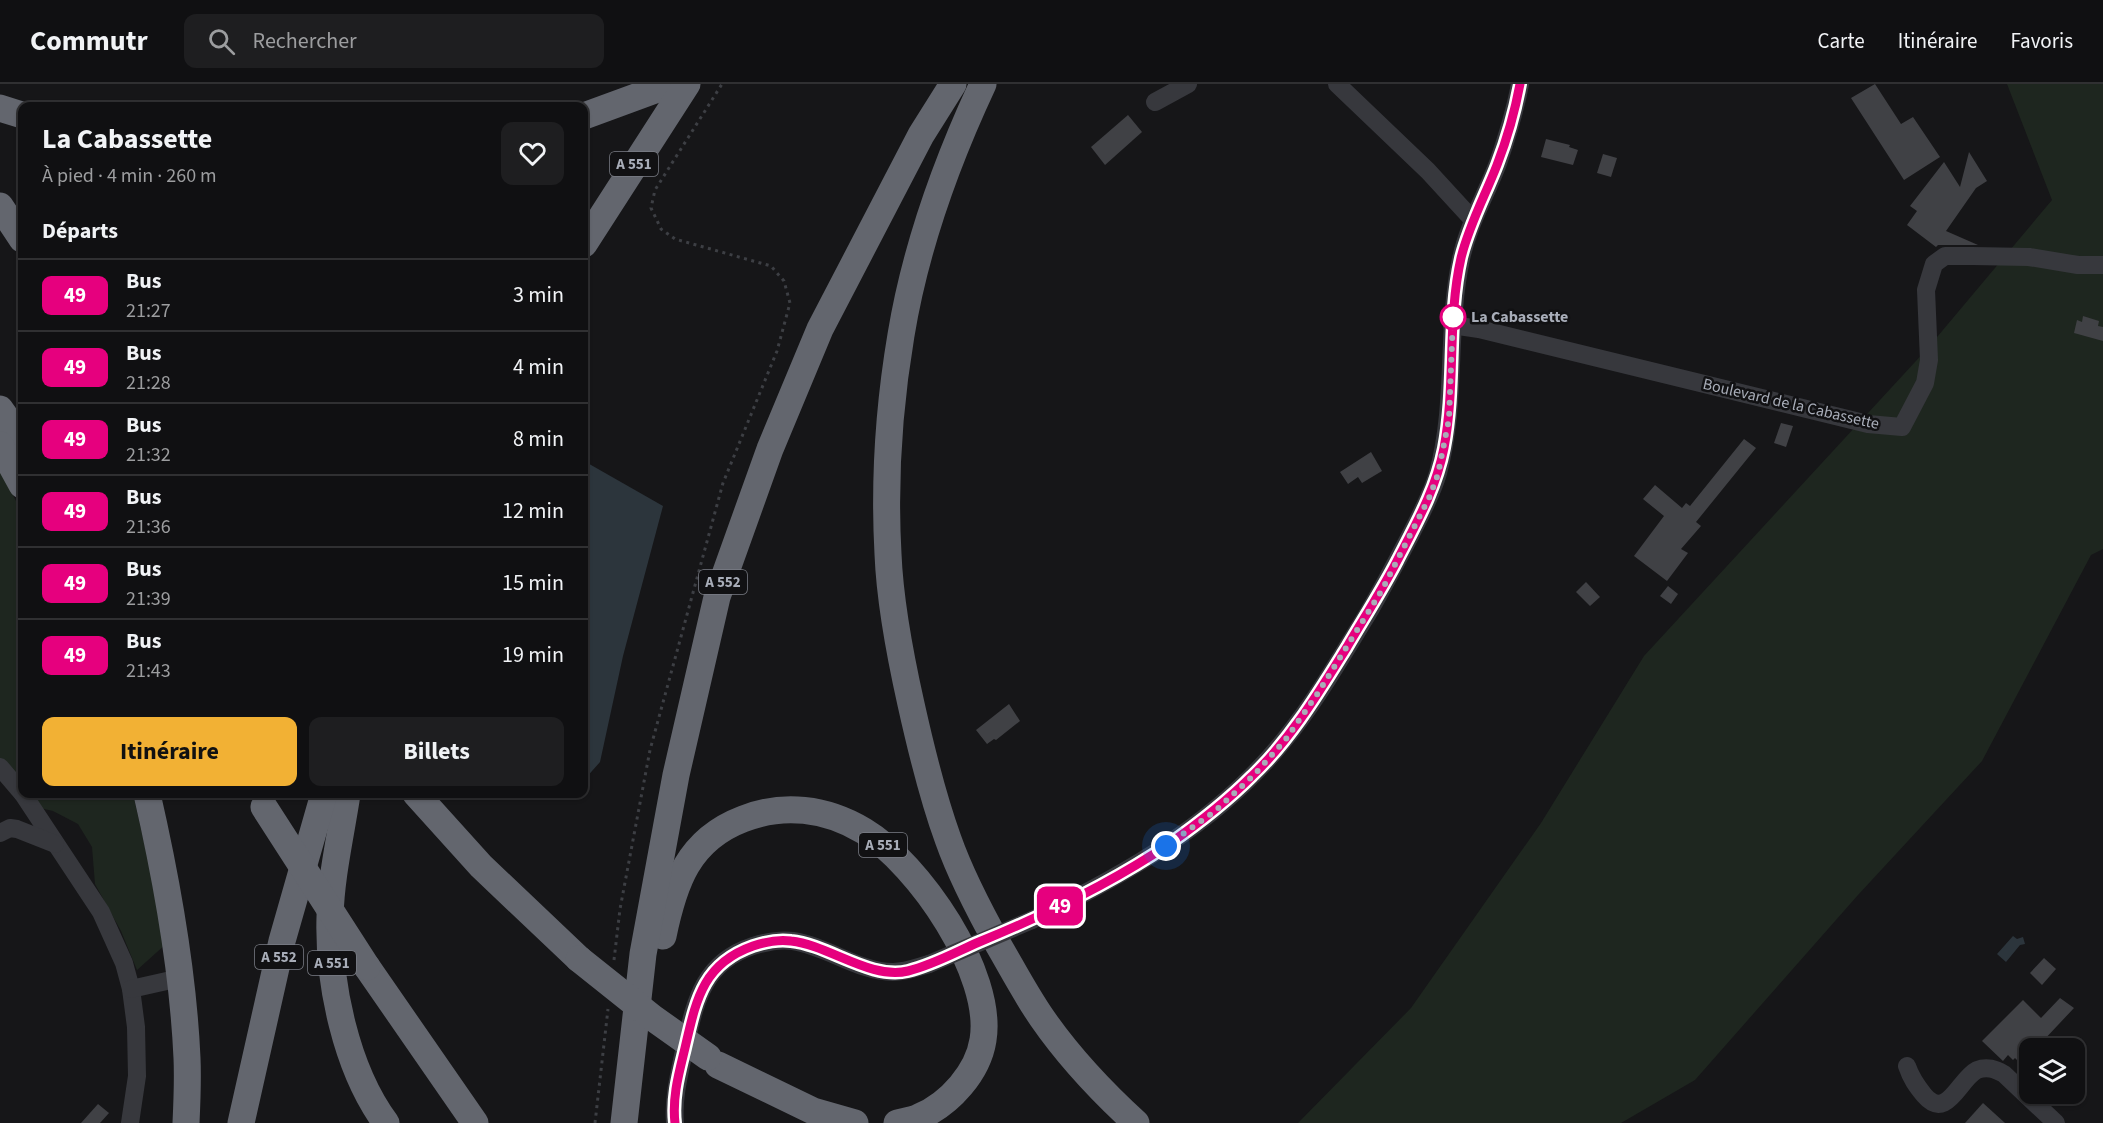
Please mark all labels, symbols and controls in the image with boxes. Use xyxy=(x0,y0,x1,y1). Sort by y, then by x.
search box xyxy=(184,14,604,68)
text: Commutr xyxy=(30,21,148,61)
icon: search xyxy=(205,25,238,58)
text: Rechercher xyxy=(253,25,357,57)
text: Carte xyxy=(1818,26,1865,56)
text: Itinéraire xyxy=(1898,26,1977,56)
text: Favoris xyxy=(2010,26,2073,56)
text: La Cabassette xyxy=(42,119,212,159)
button: heart xyxy=(501,122,564,185)
road number: A 551 xyxy=(610,152,658,176)
text: À pied · 4 min · 260 m xyxy=(42,162,217,190)
text: Départs xyxy=(42,215,118,247)
text: Bus xyxy=(126,265,162,297)
text: 3 min xyxy=(513,279,564,311)
text: 49 xyxy=(64,280,86,310)
text: 21:27 xyxy=(126,297,171,325)
marker: La Cabassette xyxy=(1440,304,1466,330)
place label: La Cabassette xyxy=(1471,306,1568,328)
text: Bus xyxy=(126,337,162,369)
text: 4 min xyxy=(513,351,564,383)
text: 49 xyxy=(64,352,86,382)
text: 21:28 xyxy=(126,369,171,397)
street label: Boulevard de la Cabassette xyxy=(1701,373,1881,435)
text: Bus xyxy=(126,409,162,441)
text: 8 min xyxy=(513,423,564,455)
text: 49 xyxy=(64,424,86,454)
text: 21:32 xyxy=(126,441,171,469)
text: Bus xyxy=(126,481,162,513)
text: 12 min xyxy=(502,495,564,527)
text: 49 xyxy=(64,496,86,526)
text: 21:36 xyxy=(126,513,171,541)
text: Bus xyxy=(126,553,162,585)
text: 15 min xyxy=(502,567,564,599)
text: 49 xyxy=(64,568,86,598)
road number: A 552 xyxy=(699,570,747,594)
text: 21:39 xyxy=(126,585,171,613)
text: Bus xyxy=(126,625,162,657)
text: 19 min xyxy=(502,639,564,671)
text: 49 xyxy=(64,640,86,670)
text: 21:43 xyxy=(126,657,171,685)
button: Itinéraire xyxy=(42,717,297,786)
button: Billets xyxy=(309,717,564,786)
your location xyxy=(1151,831,1181,861)
road number: A 551 xyxy=(859,833,907,857)
line badge: 49 xyxy=(1033,886,1087,926)
text: 49 xyxy=(1049,891,1071,921)
road number: A 552 xyxy=(255,945,303,969)
road number: A 551 xyxy=(308,951,356,975)
map controls xyxy=(2019,1038,2085,1104)
button: layers xyxy=(2019,1038,2085,1104)

